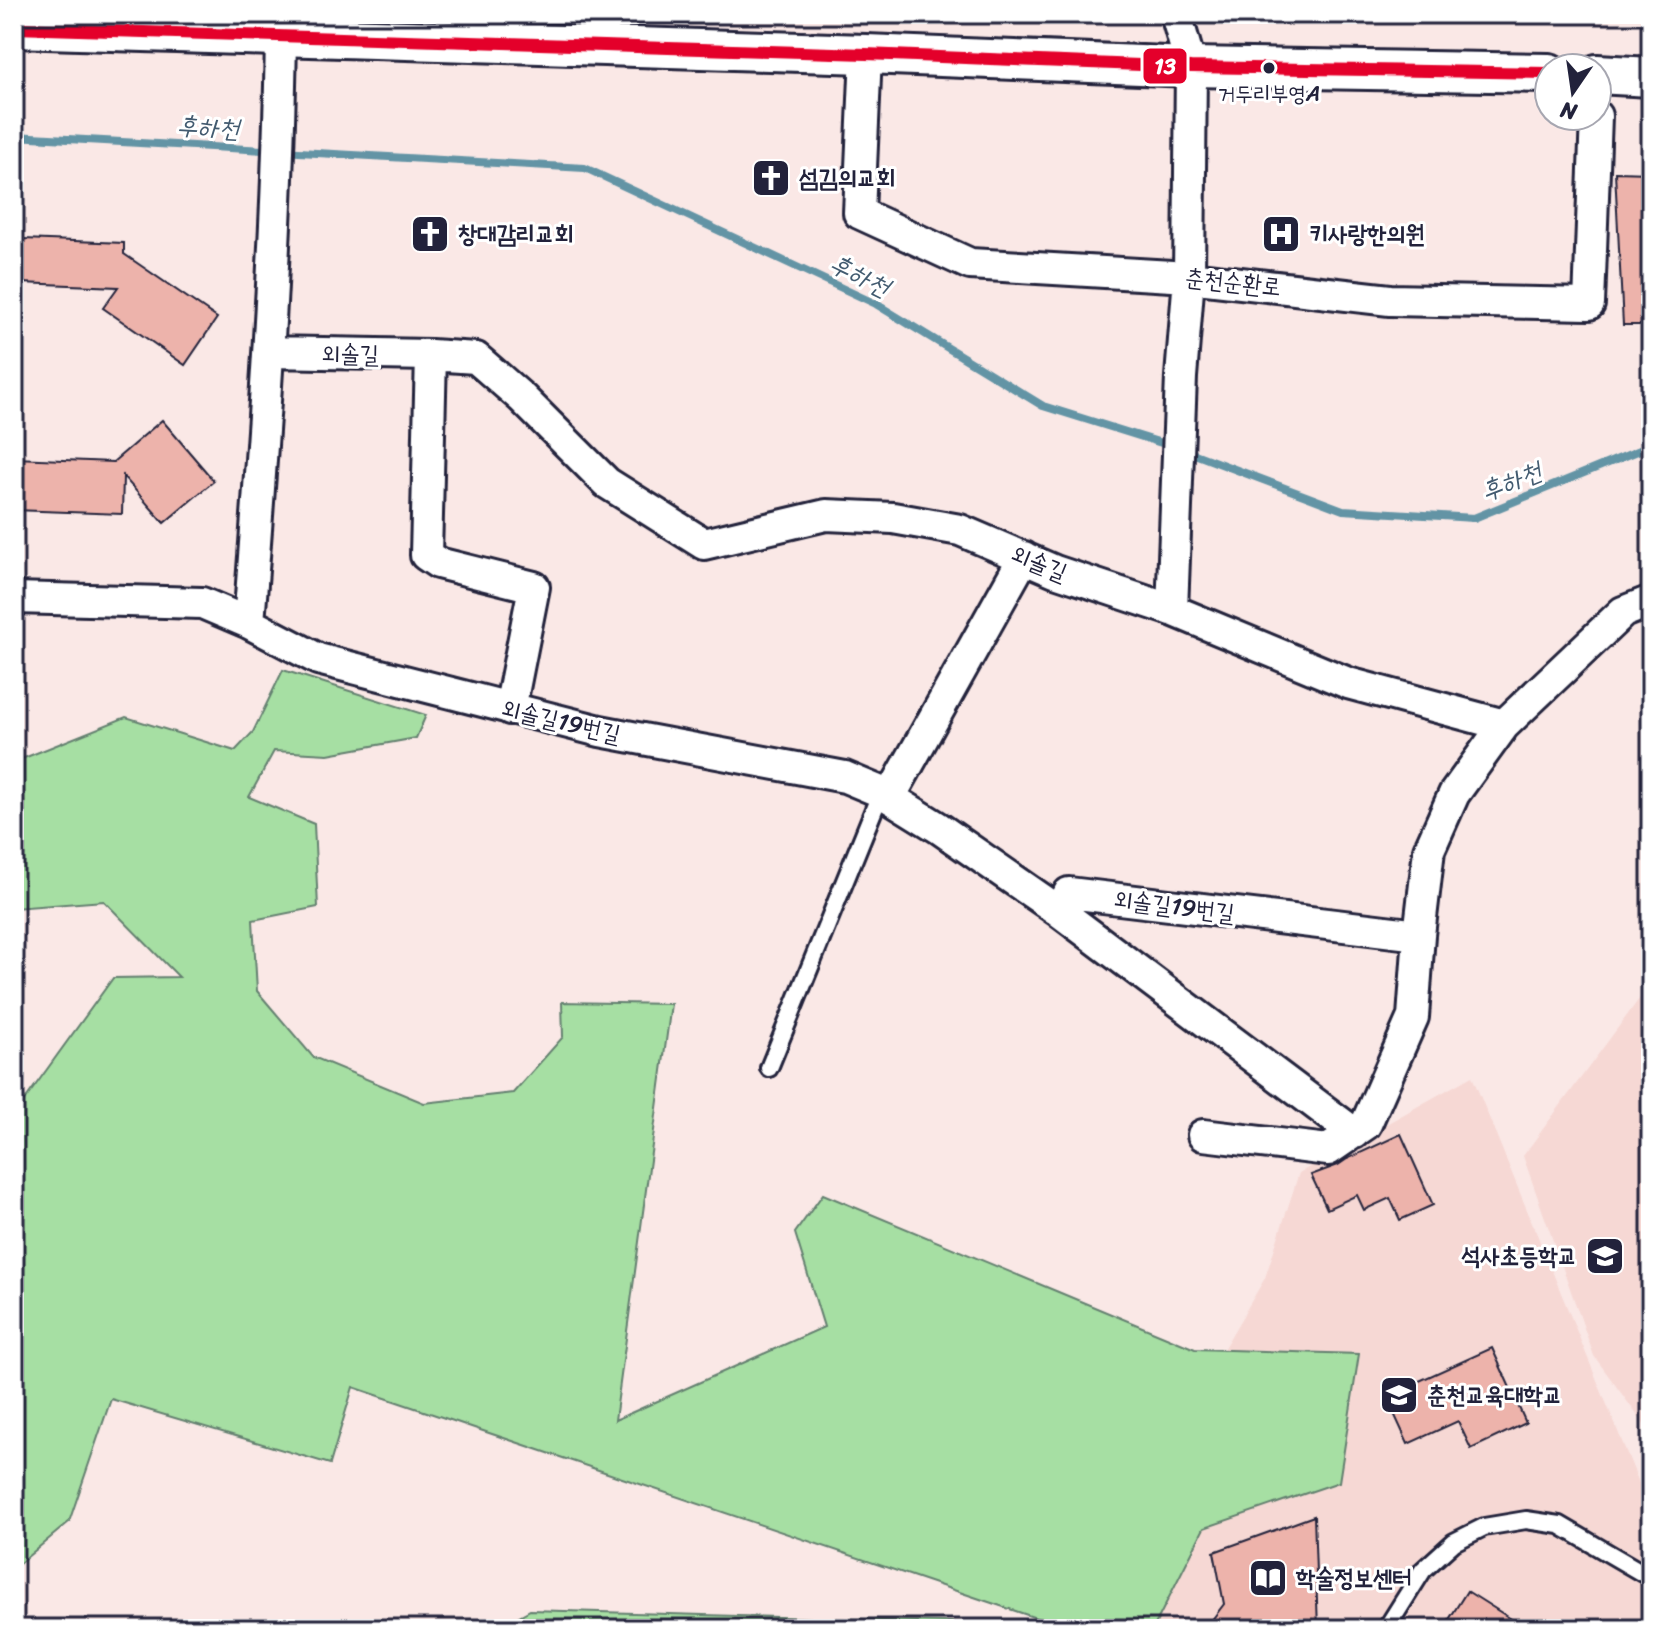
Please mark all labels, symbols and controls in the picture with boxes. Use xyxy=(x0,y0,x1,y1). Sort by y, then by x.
line badge: 13 xyxy=(1142,47,1188,85)
text: 13 xyxy=(1154,47,1176,86)
north arrow xyxy=(1533,52,1613,132)
marker: 거두리부영A xyxy=(1261,60,1277,76)
place label: 거두리부영A xyxy=(1218,74,1320,113)
text: N xyxy=(1556,90,1581,132)
water label: 후하천 xyxy=(175,102,244,152)
church icon: 섬김의교회 xyxy=(750,157,792,199)
place label: 섬김의교회 xyxy=(799,157,896,199)
church icon: 창대감리교회 xyxy=(409,213,451,255)
place label: 창대감리교회 xyxy=(458,213,574,255)
hospital icon: 키사랑한의원 xyxy=(1260,213,1302,255)
place label: 키사랑한의원 xyxy=(1309,213,1425,255)
water label: 후하천 xyxy=(822,241,901,311)
street label: 춘천순환로 xyxy=(1183,256,1283,308)
street label: 외솔길 xyxy=(321,332,379,376)
water label: 후하천 xyxy=(1473,447,1552,514)
street label: 외솔길 xyxy=(1004,533,1074,593)
street label: 외솔길19번길 xyxy=(497,687,625,755)
street label: 외솔길19번길 xyxy=(1111,878,1237,934)
place label: 석사초등학교 xyxy=(1461,1235,1577,1277)
school or university icon: 석사초등학교 xyxy=(1584,1235,1626,1277)
school or university icon: 춘천교육대학교 xyxy=(1378,1374,1420,1416)
place label: 춘천교육대학교 xyxy=(1427,1374,1562,1416)
library icon: 학술정보센터 xyxy=(1247,1557,1289,1599)
place label: 학술정보센터 xyxy=(1295,1557,1412,1599)

